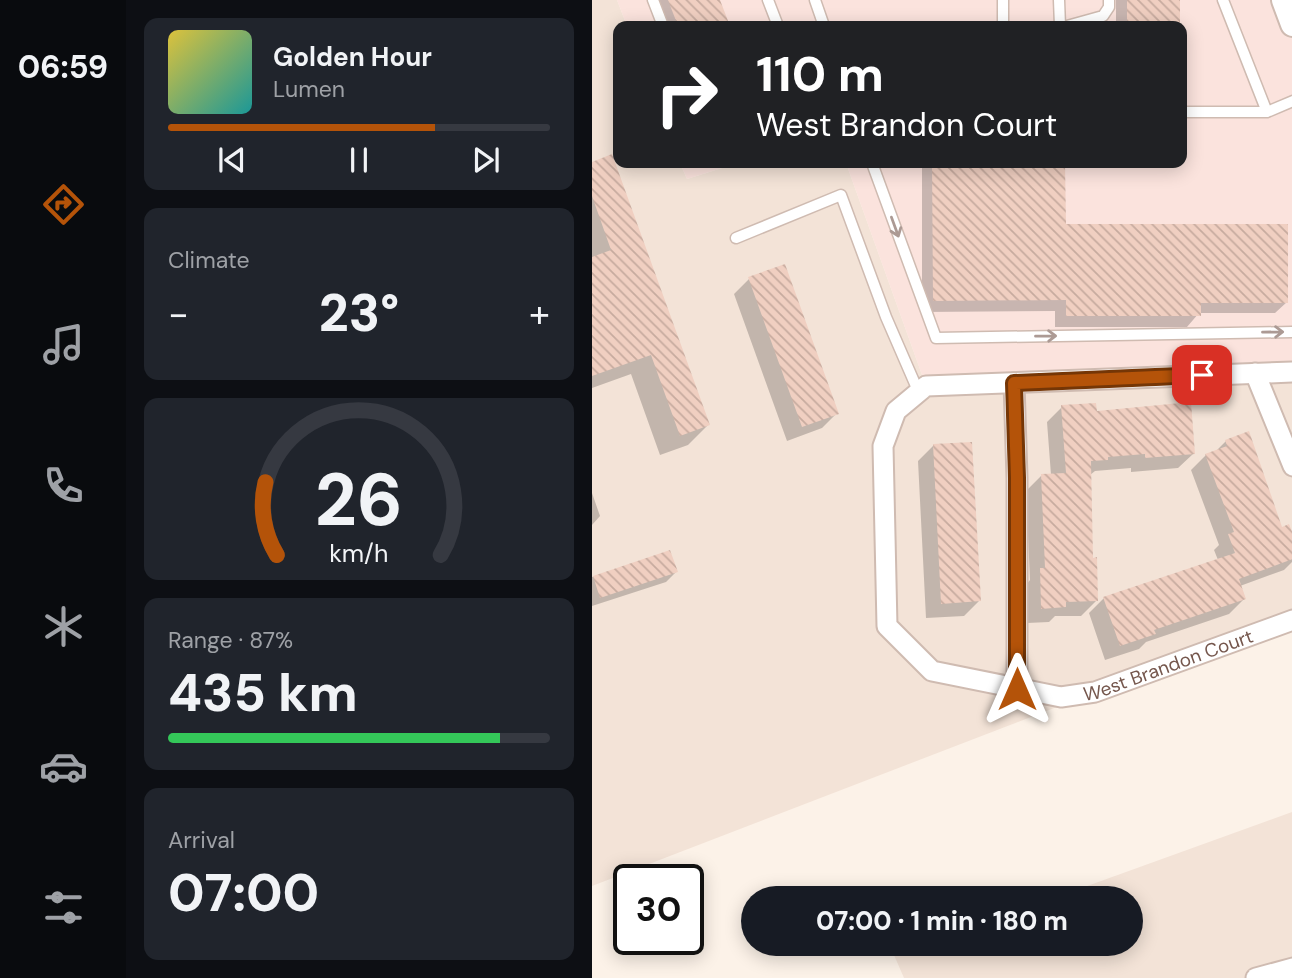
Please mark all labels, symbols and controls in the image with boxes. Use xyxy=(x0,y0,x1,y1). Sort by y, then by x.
text: Golden Hour xyxy=(273,40,432,74)
text: 110 m xyxy=(756,42,884,106)
text: 06:59 xyxy=(18,46,108,88)
icon: right xyxy=(641,49,732,140)
text: Lumen xyxy=(273,74,345,104)
text: West Brandon Court xyxy=(756,104,1057,146)
icon: previous xyxy=(213,141,251,179)
icon: pause xyxy=(340,141,378,179)
icon: next xyxy=(467,141,505,179)
icon: directions xyxy=(39,180,88,229)
one-way arrow xyxy=(890,215,903,237)
text: Climate xyxy=(168,245,250,275)
text: 23° xyxy=(319,279,399,347)
text: − xyxy=(168,289,189,339)
text: + xyxy=(529,289,550,339)
icon: music xyxy=(39,320,88,369)
one-way arrow xyxy=(1261,325,1284,339)
one-way arrow xyxy=(1034,329,1057,343)
pin xyxy=(1172,345,1232,405)
icon: arrive xyxy=(1183,356,1221,394)
text: 26 xyxy=(315,453,403,548)
icon: phone xyxy=(39,461,88,510)
text: km/h xyxy=(329,537,389,570)
icon: climate xyxy=(39,602,88,651)
street label: West Brandon Court xyxy=(1082,624,1257,707)
text: Range · 87% xyxy=(168,625,293,655)
position arrow xyxy=(980,652,1054,726)
text: 435 km xyxy=(168,659,358,727)
icon: car xyxy=(39,742,88,791)
text: Arrival xyxy=(168,825,235,855)
text: 07:00 xyxy=(168,859,319,927)
speed limit sign: 30 xyxy=(613,864,704,955)
icon: filters xyxy=(39,883,88,932)
text: 07:00 · 1 min · 180 m xyxy=(816,904,1068,938)

